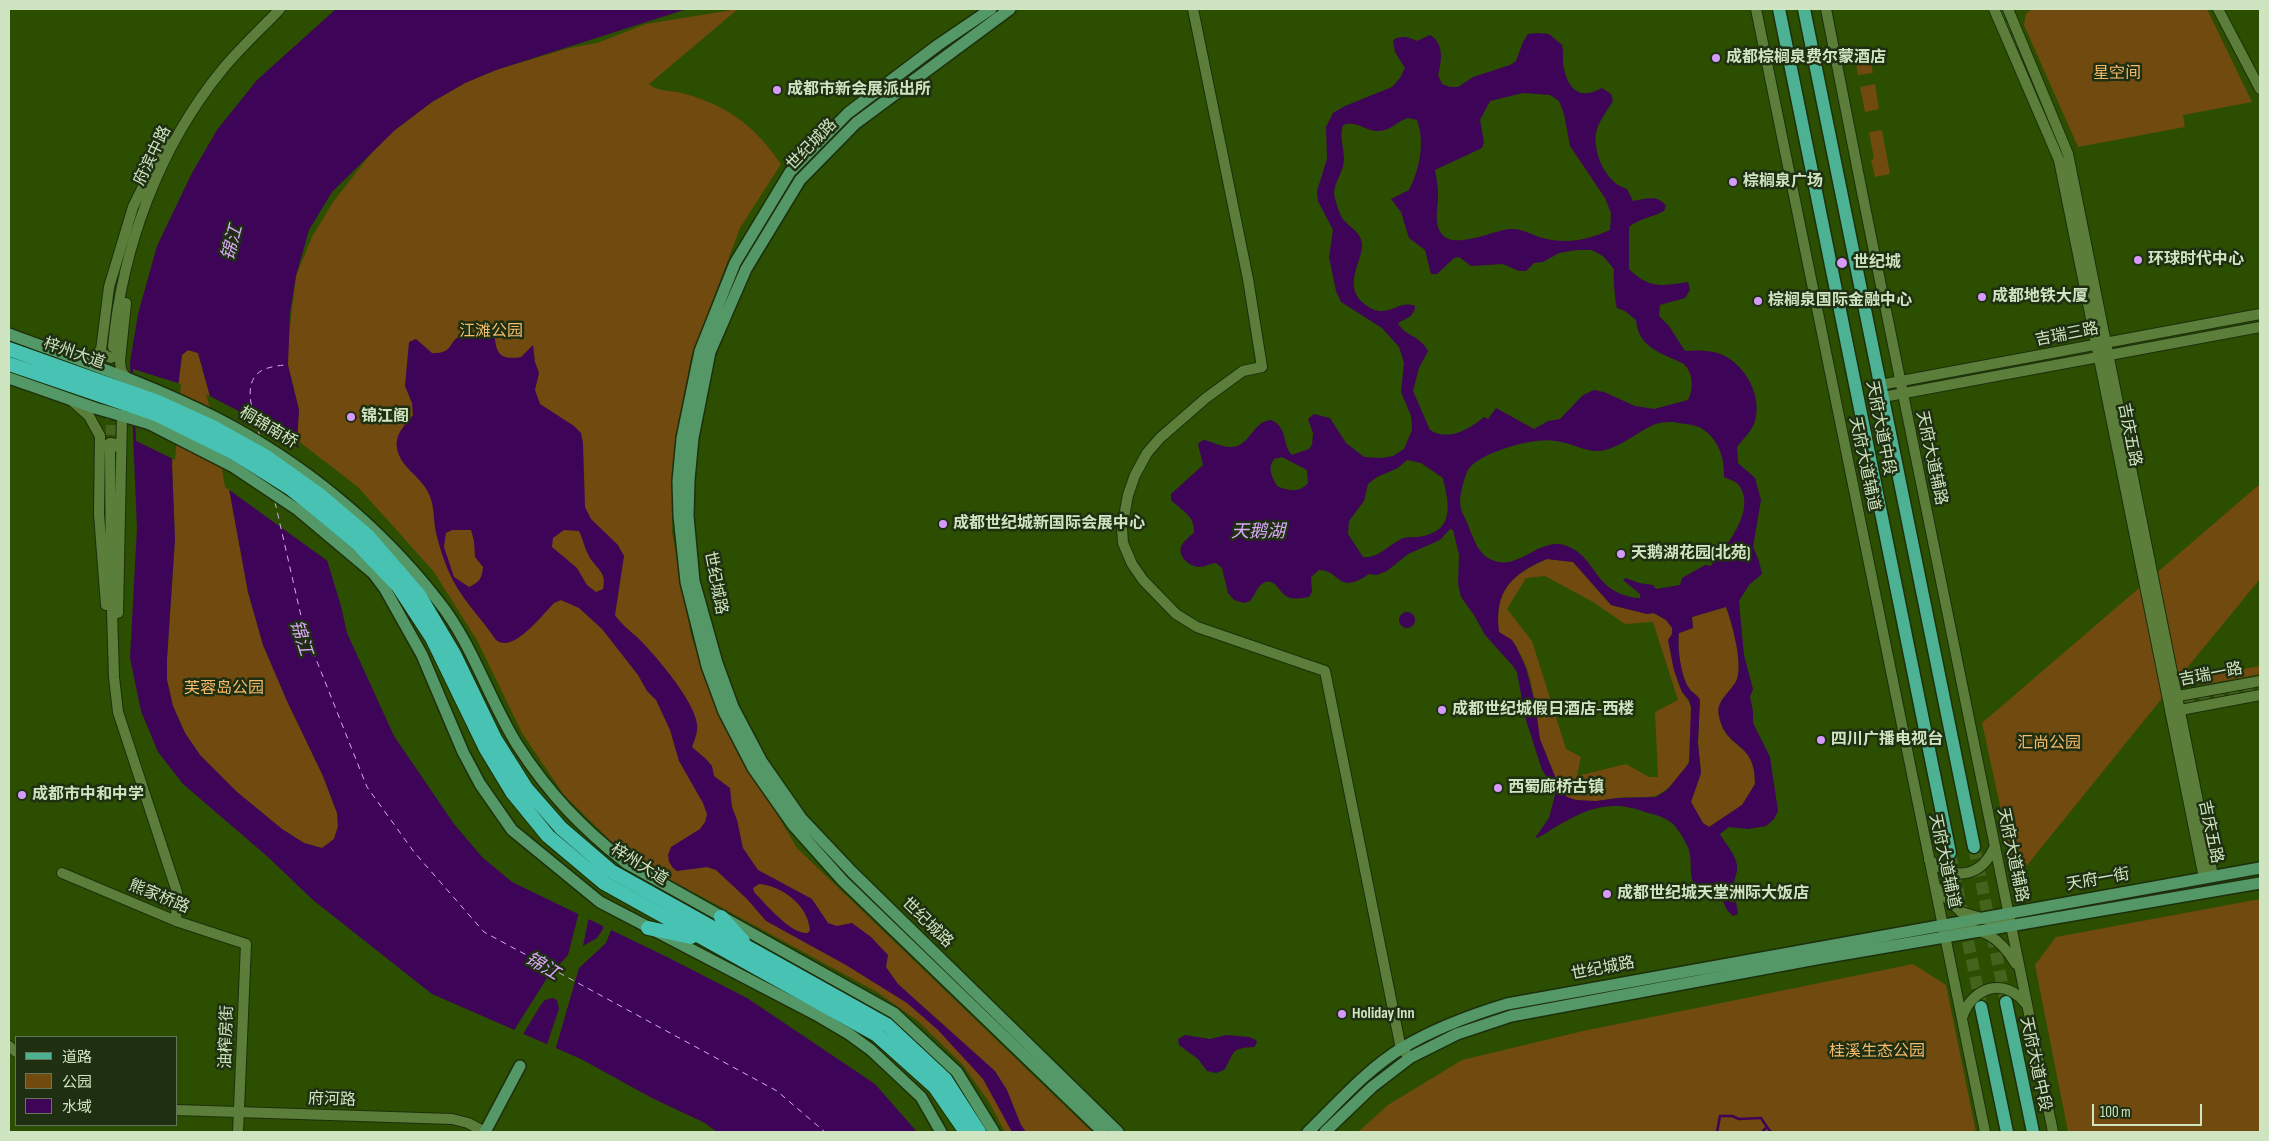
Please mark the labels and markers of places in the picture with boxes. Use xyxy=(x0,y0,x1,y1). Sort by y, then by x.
place label: 成都棕榈泉费尔蒙酒店 xyxy=(1726,48,1886,68)
marker: 成都棕榈泉费尔蒙酒店 xyxy=(1710,52,1722,64)
place label: 成都市新会展派出所 xyxy=(787,80,931,100)
marker: 成都市新会展派出所 xyxy=(771,84,783,96)
place label: 棕榈泉广场 xyxy=(1743,172,1823,192)
marker: 棕榈泉广场 xyxy=(1727,176,1739,188)
place label: 环球时代中心 xyxy=(2148,250,2244,270)
place label: 世纪城 xyxy=(1853,253,1901,273)
marker: 环球时代中心 xyxy=(2132,254,2144,266)
marker: 世纪城 xyxy=(1835,256,1849,270)
place label: 成都地铁大厦 xyxy=(1992,287,2088,307)
place label: 棕榈泉国际金融中心 xyxy=(1768,291,1912,311)
marker: 成都地铁大厦 xyxy=(1976,291,1988,303)
marker: 棕榈泉国际金融中心 xyxy=(1752,295,1764,307)
place label: 锦江阁 xyxy=(361,407,409,427)
marker: 锦江阁 xyxy=(345,411,357,423)
place label: 成都世纪城新国际会展中心 xyxy=(953,514,1145,534)
marker: 成都世纪城新国际会展中心 xyxy=(937,518,949,530)
place label: 天鹅湖花园(北苑) xyxy=(1631,544,1750,564)
marker: 天鹅湖花园(北苑) xyxy=(1615,548,1627,560)
place label: 成都世纪城假日酒店-西楼 xyxy=(1452,700,1634,720)
marker: 成都世纪城假日酒店-西楼 xyxy=(1436,704,1448,716)
place label: 四川广播电视台 xyxy=(1831,730,1943,750)
marker: 四川广播电视台 xyxy=(1815,734,1827,746)
place label: 西蜀廊桥古镇 xyxy=(1508,778,1604,798)
marker: 西蜀廊桥古镇 xyxy=(1492,782,1504,794)
place label: 成都市中和中学 xyxy=(32,785,144,805)
marker: 成都市中和中学 xyxy=(16,789,28,801)
place label: 成都世纪城天堂洲际大饭店 xyxy=(1617,884,1809,904)
marker: 成都世纪城天堂洲际大饭店 xyxy=(1601,888,1613,900)
place label: Holiday Inn xyxy=(1352,1004,1415,1024)
marker: Holiday Inn xyxy=(1336,1008,1348,1020)

